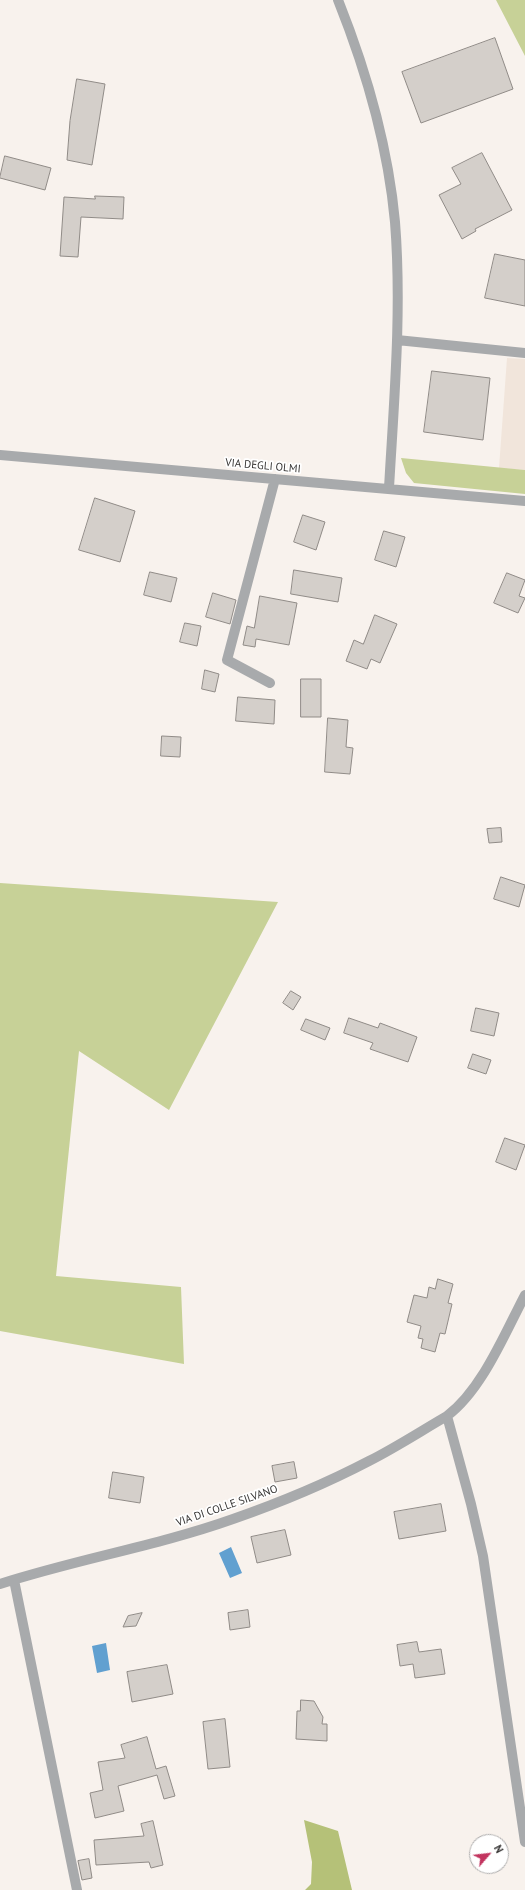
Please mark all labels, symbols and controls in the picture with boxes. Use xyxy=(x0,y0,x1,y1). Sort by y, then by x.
street label: VIA DEGLI OLMI xyxy=(225,456,301,476)
street label: VIA DI COLLE SILVANO xyxy=(174,1482,280,1530)
north arrow xyxy=(469,1834,509,1874)
text: N xyxy=(491,1842,507,1855)

